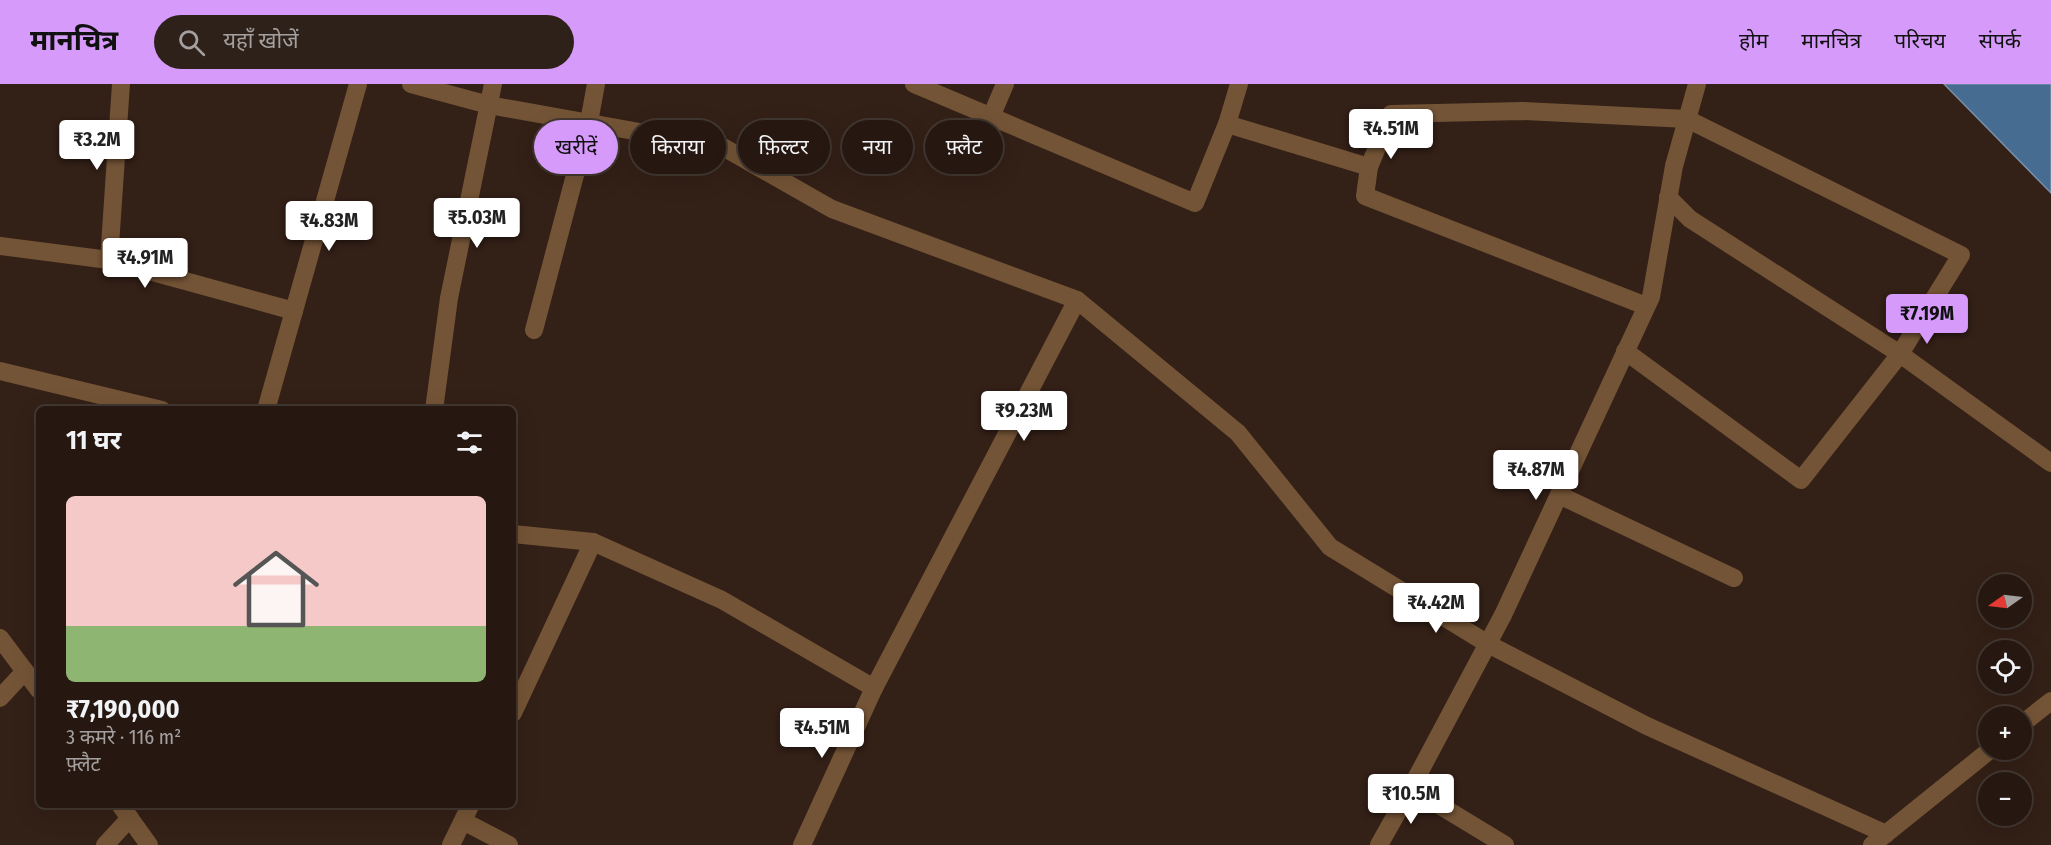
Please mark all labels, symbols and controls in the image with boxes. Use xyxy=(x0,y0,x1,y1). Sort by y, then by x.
search box xyxy=(154,15,574,69)
text: मानचित्र xyxy=(30,24,118,57)
icon: search xyxy=(175,26,208,59)
text: यहाँ खोजें xyxy=(223,27,299,54)
text: होम xyxy=(1739,28,1768,54)
text: मानचित्र xyxy=(1801,28,1861,54)
text: परिचय xyxy=(1894,28,1946,54)
text: संपर्क xyxy=(1979,28,2021,54)
pin: ₹4.51M xyxy=(1342,109,1440,160)
text: ₹4.51M xyxy=(1363,116,1419,140)
pin: ₹3.2M xyxy=(55,120,139,171)
chip: खरीदें xyxy=(534,120,618,174)
chip: किराया xyxy=(630,120,726,174)
chip: फ़िल्टर xyxy=(738,120,830,174)
chip: नया xyxy=(842,120,913,174)
chip: फ़्लैट xyxy=(925,120,1003,174)
text: ₹3.2M xyxy=(73,127,121,151)
pin: ₹5.03M xyxy=(428,198,526,249)
pin: ₹4.83M xyxy=(280,201,378,252)
text: ₹5.03M xyxy=(448,205,506,229)
text: ₹4.83M xyxy=(300,208,358,232)
pin: ₹4.91M xyxy=(96,238,194,289)
text: ₹4.91M xyxy=(117,245,173,269)
pin: ₹7.19M xyxy=(1878,294,1976,345)
text: ₹7.19M xyxy=(1900,301,1954,325)
pin: ₹9.23M xyxy=(975,391,1073,442)
text: ₹9.23M xyxy=(995,398,1053,422)
text: 11 घर xyxy=(66,425,121,456)
icon: filters xyxy=(453,426,486,459)
pin: ₹4.87M xyxy=(1487,450,1585,501)
text: ₹4.87M xyxy=(1507,457,1565,481)
icon: home xyxy=(222,535,330,643)
north arrow xyxy=(1978,574,2032,628)
map controls xyxy=(1978,574,2032,826)
pin: ₹4.42M xyxy=(1387,583,1485,634)
text: ₹4.42M xyxy=(1407,590,1465,614)
button: locate xyxy=(1978,640,2032,694)
text: ₹7,190,000 xyxy=(66,694,180,725)
button: + xyxy=(1978,706,2032,760)
pin: ₹4.51M xyxy=(773,708,871,759)
text: ₹4.51M xyxy=(794,715,850,739)
text: 3 कमरे · 116 m² xyxy=(66,725,181,749)
text: फ़्लैट xyxy=(66,752,101,776)
button: − xyxy=(1978,772,2032,826)
pin: ₹10.5M xyxy=(1362,774,1460,825)
text: ₹10.5M xyxy=(1382,781,1440,805)

